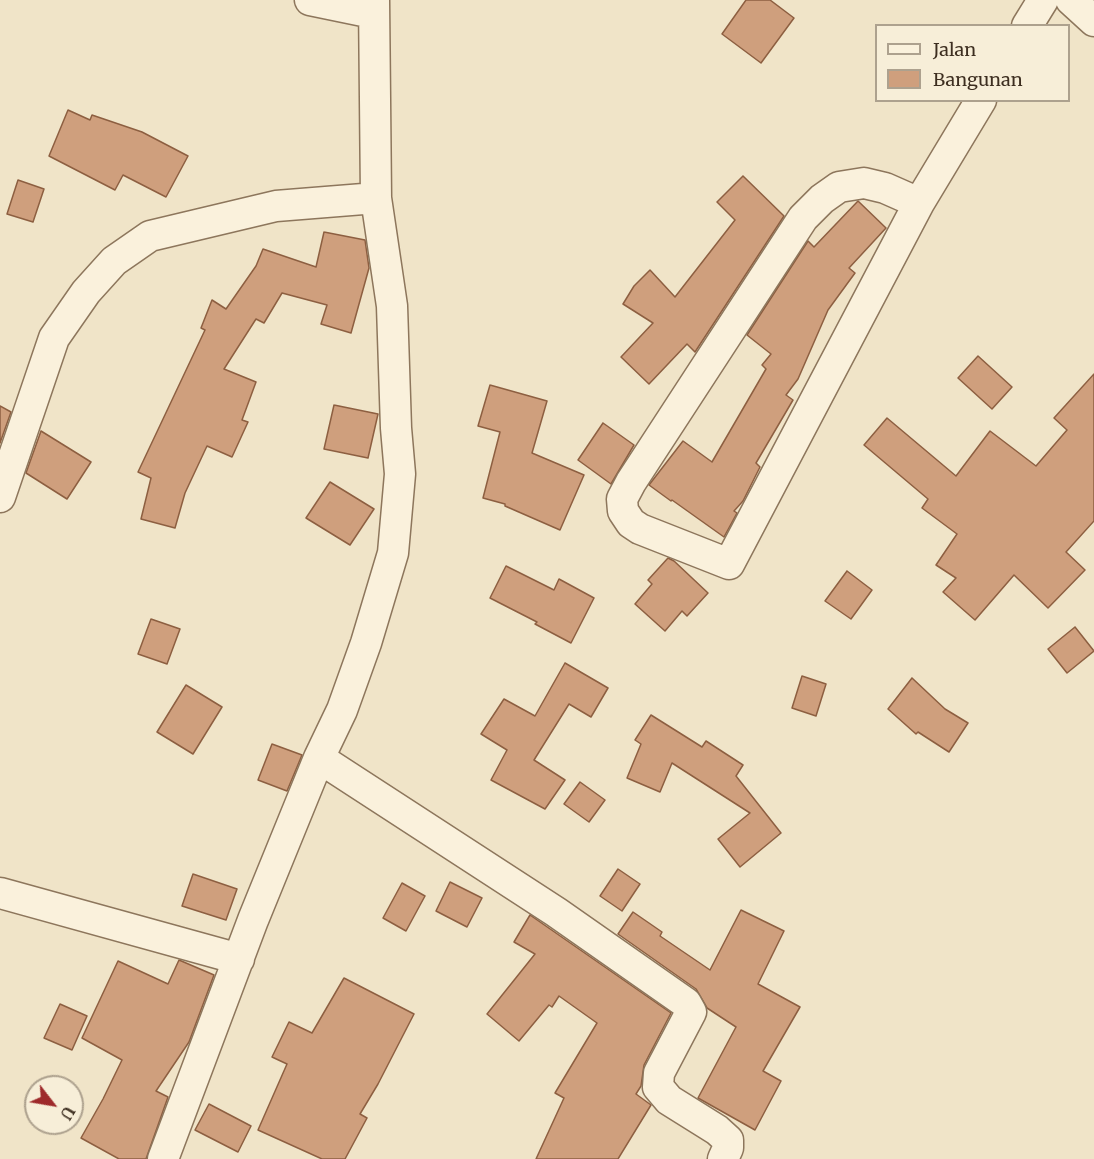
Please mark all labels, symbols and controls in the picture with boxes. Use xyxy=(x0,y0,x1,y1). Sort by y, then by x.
legend xyxy=(875,24,1070,102)
text: Jalan xyxy=(933,38,976,61)
text: Bangunan xyxy=(933,68,1023,91)
north arrow xyxy=(24,1075,84,1135)
text: U xyxy=(56,1103,79,1123)

